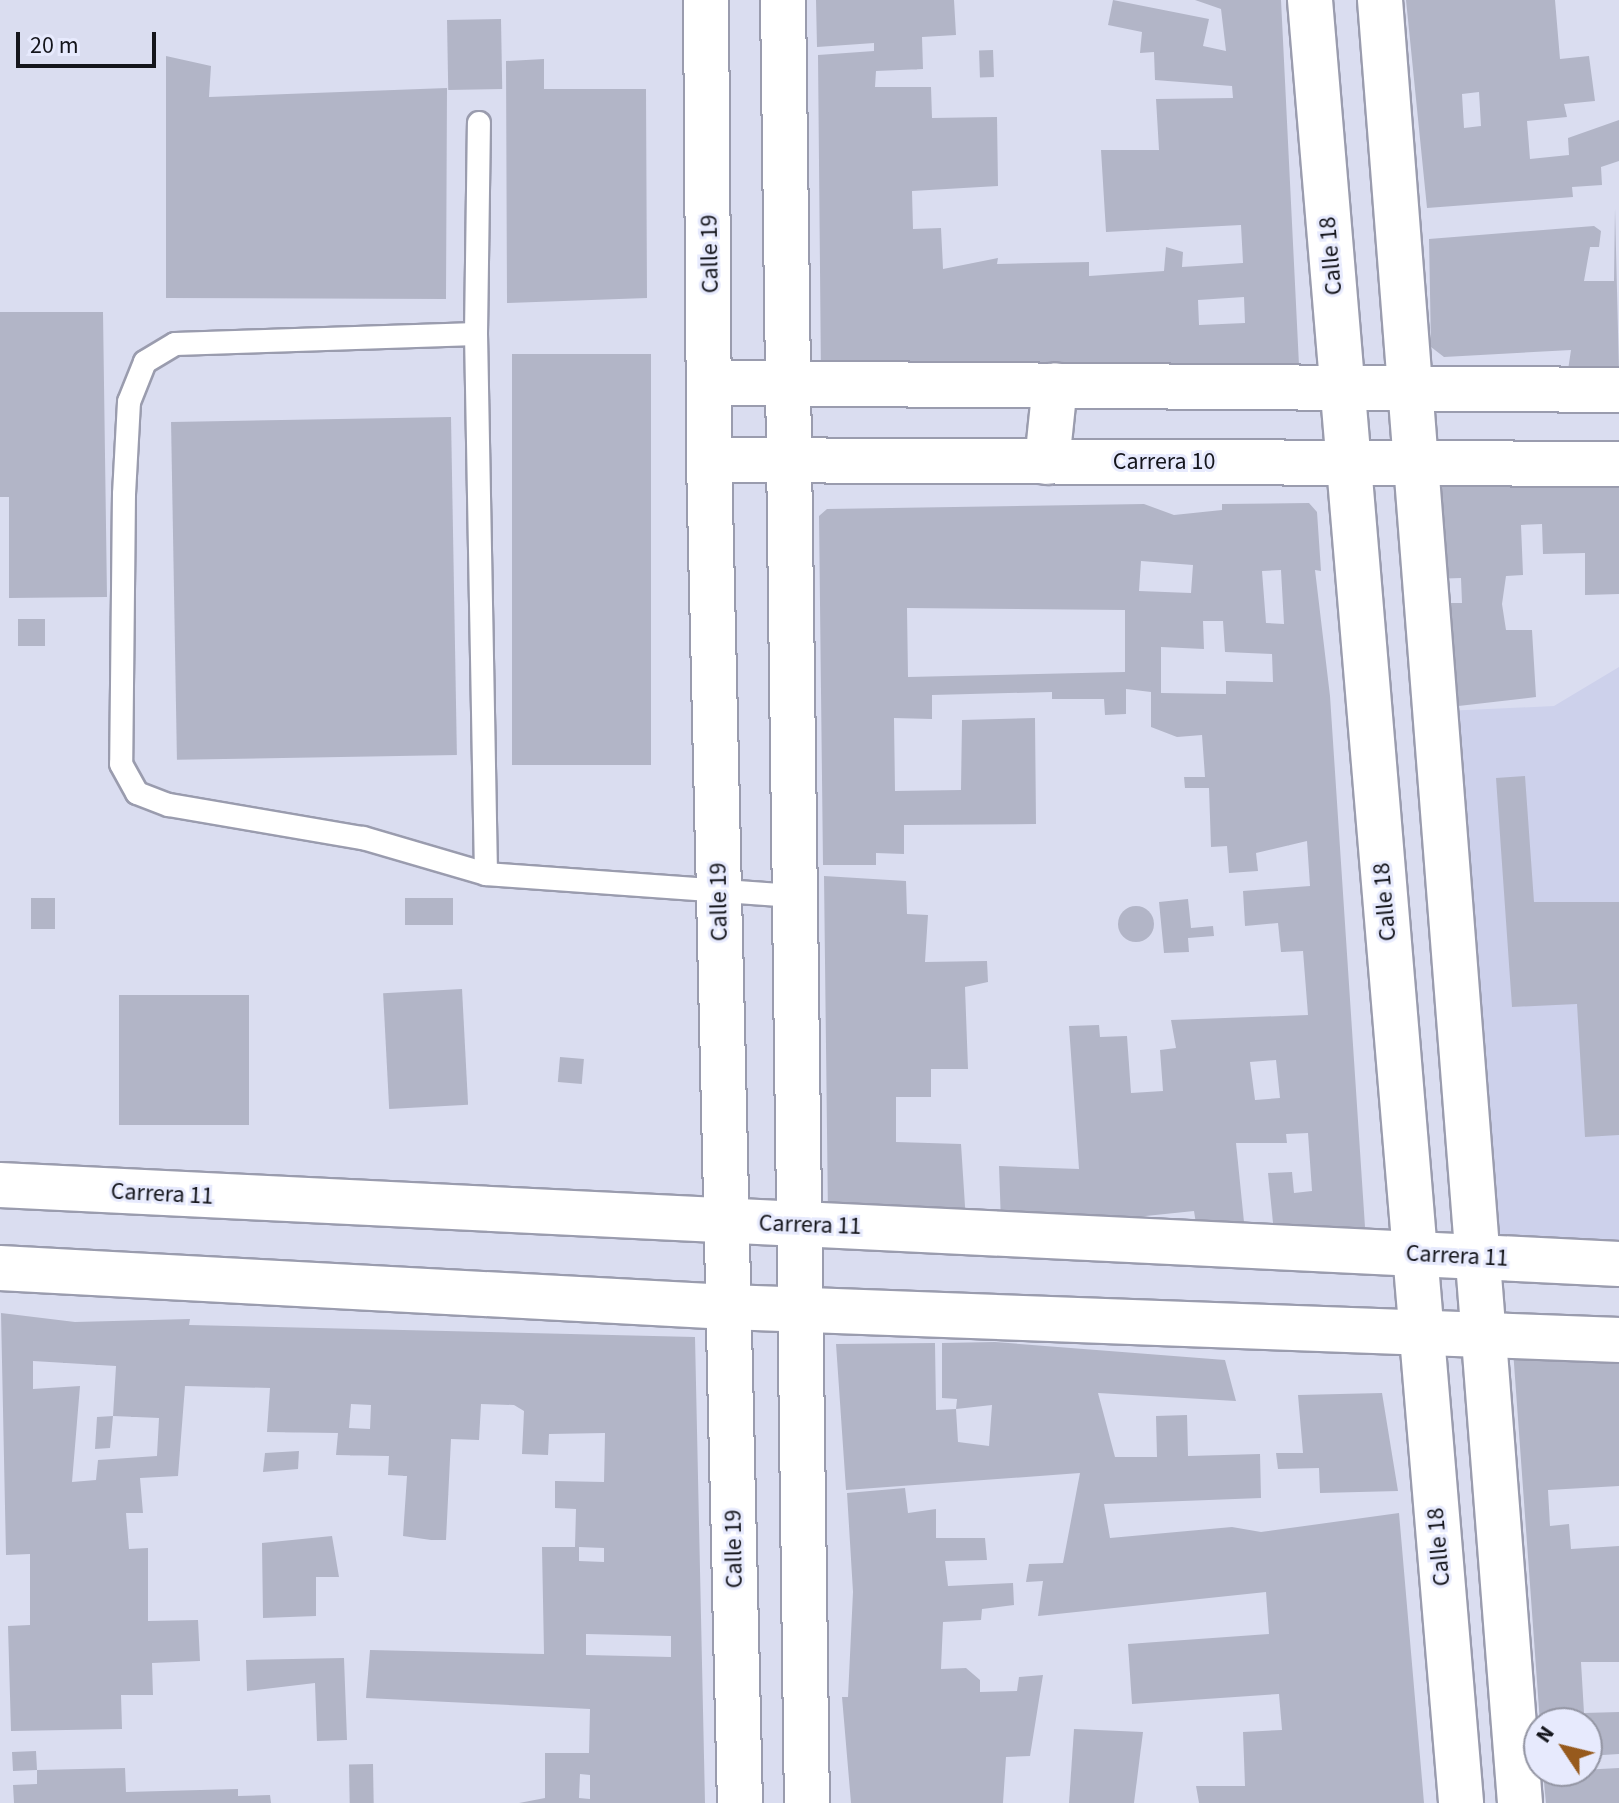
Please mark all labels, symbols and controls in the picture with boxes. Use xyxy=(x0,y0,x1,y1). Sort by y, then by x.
scale bar xyxy=(20,16,160,66)
text: 20 m xyxy=(30,28,79,63)
street label: Calle 19 xyxy=(695,214,725,294)
street label: Calle 18 xyxy=(1313,216,1349,296)
street label: Carrera 10 xyxy=(1113,448,1215,476)
street label: Calle 19 xyxy=(704,862,734,942)
street label: Calle 18 xyxy=(1367,862,1403,942)
street label: Carrera 11 xyxy=(110,1177,214,1211)
street label: Carrera 11 xyxy=(758,1209,862,1241)
street label: Carrera 11 xyxy=(1405,1239,1509,1273)
street label: Calle 18 xyxy=(1421,1507,1457,1587)
street label: Calle 19 xyxy=(719,1509,749,1589)
north arrow xyxy=(1523,1707,1603,1787)
text: N xyxy=(1528,1719,1562,1750)

